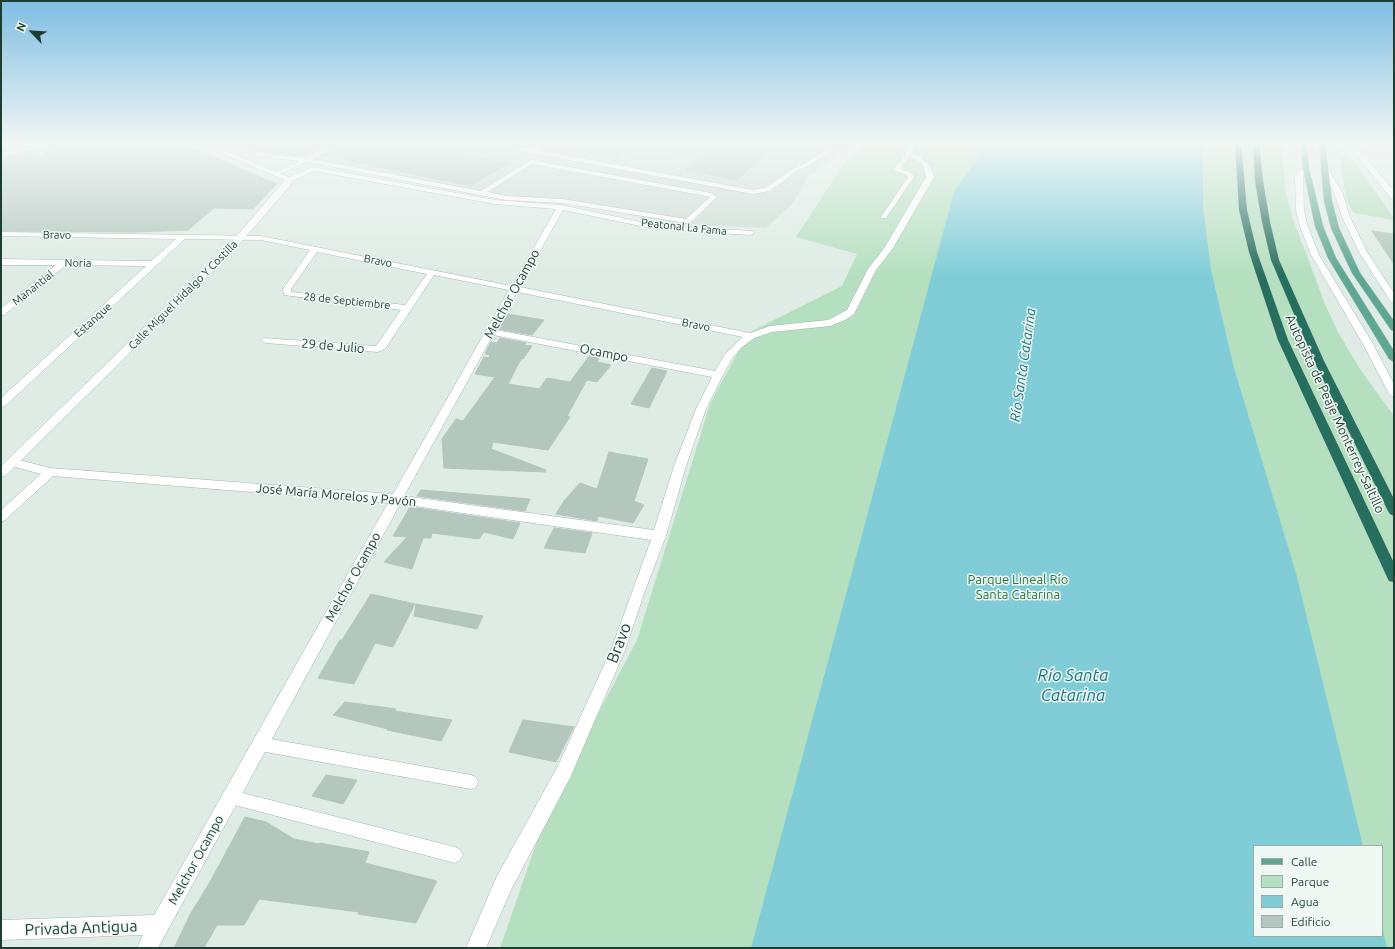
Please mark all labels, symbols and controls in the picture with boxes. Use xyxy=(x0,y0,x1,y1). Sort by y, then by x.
north arrow xyxy=(12,12,52,52)
text: N xyxy=(14,21,28,33)
street label: Peatonal La Fama xyxy=(640,216,728,238)
street label: Bravo xyxy=(43,228,71,242)
street label: Calle Miguel Hidalgo Y Costilla xyxy=(126,238,240,352)
street label: Melchor Ocampo xyxy=(481,246,543,342)
street label: Bravo xyxy=(363,252,393,270)
street label: Noria xyxy=(64,256,92,270)
street label: Manantial xyxy=(10,268,56,308)
street label: 28 de Septiembre xyxy=(303,290,391,312)
street label: Estanque xyxy=(72,300,114,340)
water label: Río Santa Catarina xyxy=(1007,307,1039,423)
street label: Autopista de Peaje Monterrey-Saltillo xyxy=(1282,312,1388,516)
street label: Bravo xyxy=(681,316,711,334)
street label: 29 de Julio xyxy=(301,335,365,357)
street label: Ocampo xyxy=(578,341,630,365)
street label: José María Morelos y Pavón xyxy=(255,480,417,510)
street label: Melchor Ocampo xyxy=(322,529,384,625)
park label: Parque Lineal Río Santa Catarina xyxy=(968,572,1068,603)
street label: Bravo xyxy=(603,620,635,666)
water label: Río Santa Catarina xyxy=(1038,665,1108,705)
street label: Melchor Ocampo xyxy=(165,812,227,908)
legend xyxy=(1253,845,1383,937)
text: Calle xyxy=(1291,855,1317,868)
text: Parque xyxy=(1291,875,1329,888)
text: Agua xyxy=(1291,895,1319,908)
text: Edificio xyxy=(1291,915,1331,928)
street label: Privada Antigua xyxy=(24,916,138,940)

